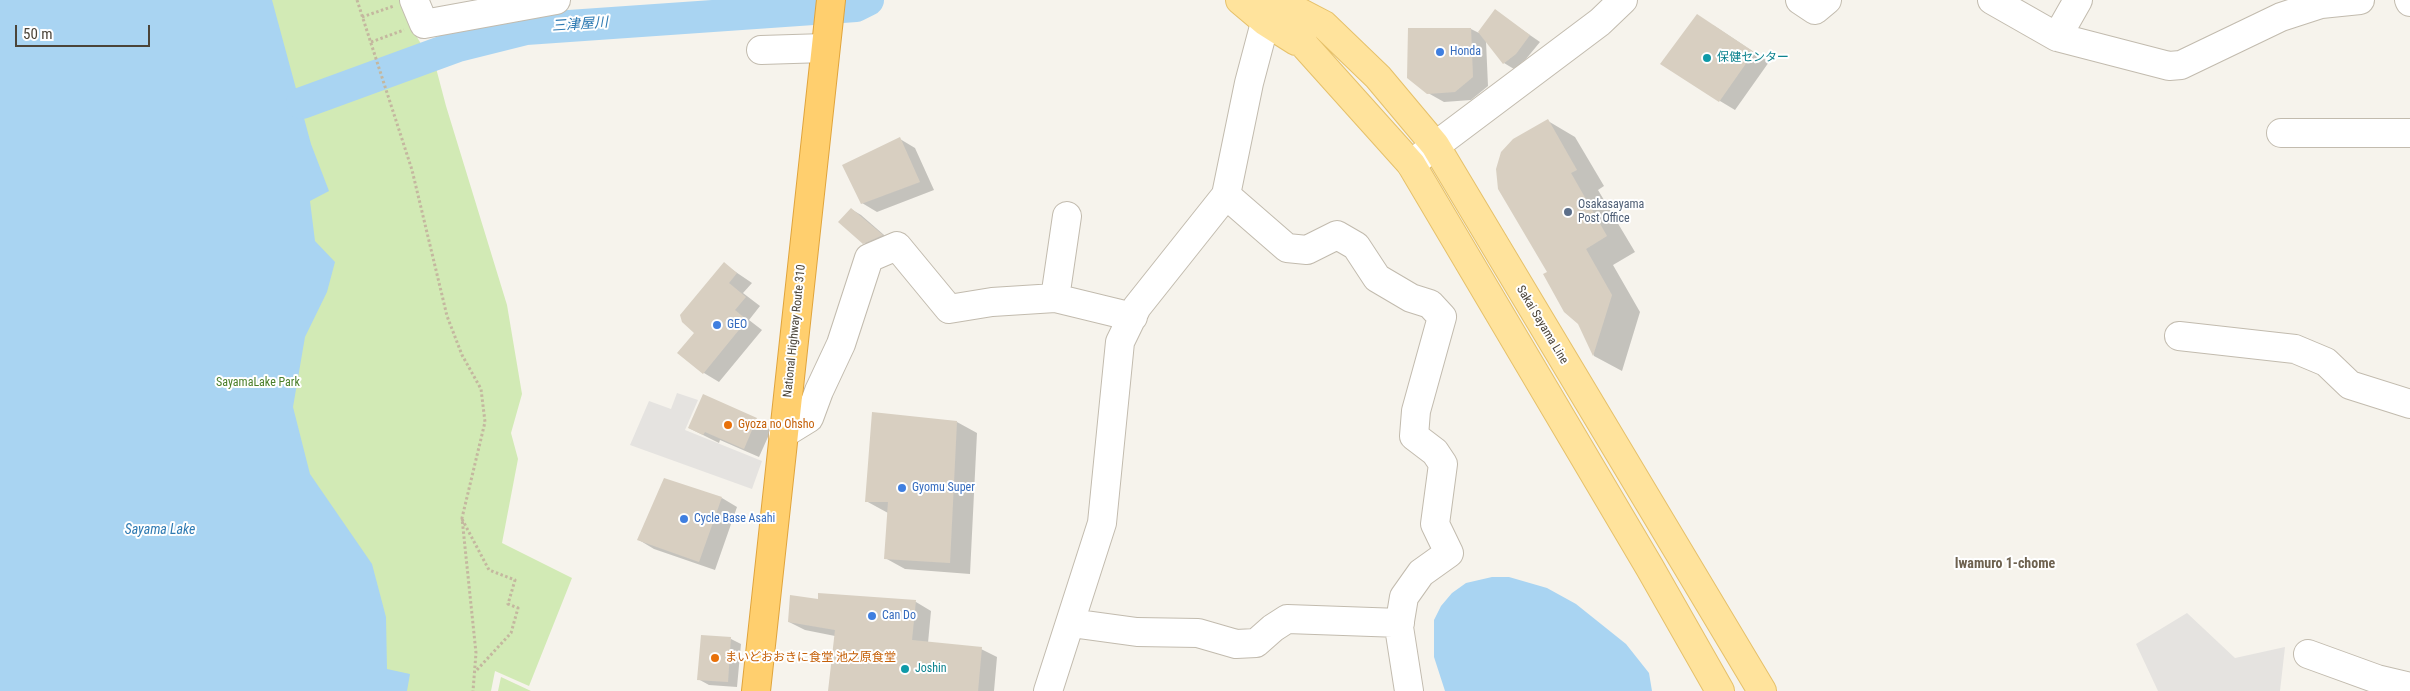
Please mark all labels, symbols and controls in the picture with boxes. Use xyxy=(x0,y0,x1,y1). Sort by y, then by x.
scale bar xyxy=(18,15,152,47)
water label: 三津屋川 xyxy=(551,15,609,35)
text: 50 m xyxy=(23,25,53,43)
place label: Honda xyxy=(1450,45,1481,59)
marker: Honda xyxy=(1434,46,1446,58)
place label: 保健センター xyxy=(1717,51,1789,65)
marker: 保健センター xyxy=(1701,52,1713,64)
place label: Osakasayama Post Office xyxy=(1578,198,1644,226)
marker: Osakasayama Post Office xyxy=(1562,206,1574,218)
street label: National Highway Route 310 xyxy=(781,264,809,398)
street label: Sakai Sayama Line xyxy=(1513,283,1571,367)
place label: GEO xyxy=(727,318,747,332)
marker: GEO xyxy=(711,319,723,331)
park label: SayamaLake Park xyxy=(216,376,300,390)
place label: Gyoza no Ohsho xyxy=(738,418,815,432)
marker: Gyoza no Ohsho xyxy=(722,419,734,431)
place label: Gyomu Super xyxy=(912,481,975,495)
marker: Gyomu Super xyxy=(896,482,908,494)
place label: Cycle Base Asahi xyxy=(694,512,775,526)
marker: Cycle Base Asahi xyxy=(678,513,690,525)
water label: Sayama Lake xyxy=(125,522,195,538)
district label: Iwamuro 1-chome xyxy=(1955,556,2055,572)
place label: Can Do xyxy=(882,609,916,623)
marker: Can Do xyxy=(866,610,878,622)
place label: まいどおおきに食堂 池之原食堂 xyxy=(725,651,896,665)
marker: まいどおおきに食堂 池之原食堂 xyxy=(709,652,721,664)
place label: Joshin xyxy=(915,662,947,676)
marker: Joshin xyxy=(899,663,911,675)

